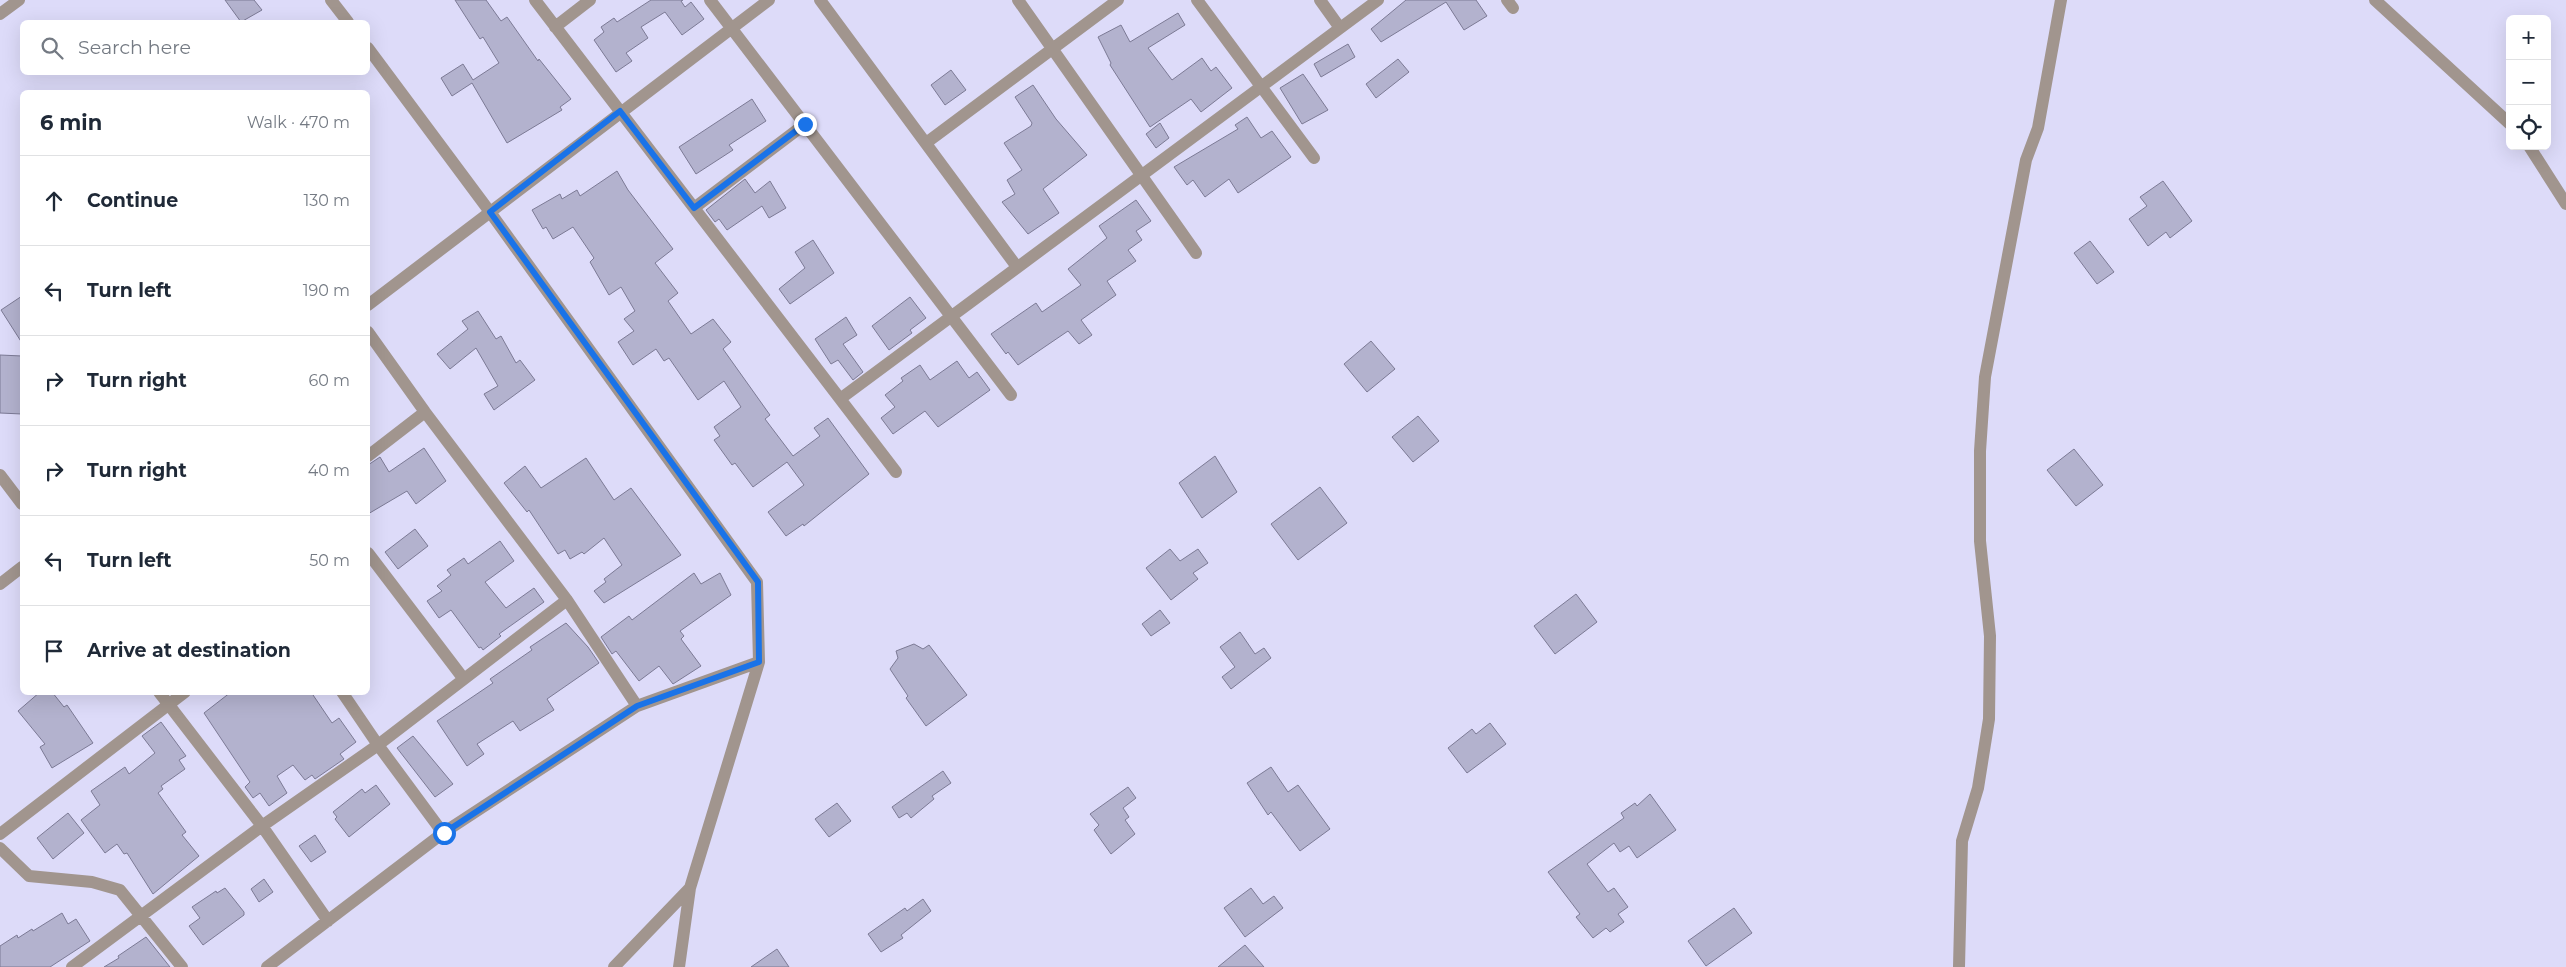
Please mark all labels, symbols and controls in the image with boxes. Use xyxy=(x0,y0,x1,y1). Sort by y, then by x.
map controls xyxy=(2506,15,2551,150)
button: + xyxy=(2506,15,2551,60)
search box xyxy=(20,20,370,75)
icon: search xyxy=(38,34,66,62)
text: Search here xyxy=(78,36,191,59)
button: − xyxy=(2506,60,2551,105)
button: locate xyxy=(2506,105,2551,150)
text: 6 min xyxy=(40,110,102,135)
text: Walk · 470 m xyxy=(247,113,350,132)
route end xyxy=(794,113,817,136)
icon: ahead xyxy=(40,187,68,215)
text: Continue xyxy=(87,189,178,212)
text: 130 m xyxy=(303,191,350,210)
icon: left xyxy=(40,277,68,305)
text: Turn left xyxy=(87,279,172,302)
text: 190 m xyxy=(303,281,350,300)
icon: right xyxy=(40,367,68,395)
text: Turn right xyxy=(87,369,187,392)
text: 60 m xyxy=(308,371,350,390)
icon: right xyxy=(40,457,68,485)
text: Turn right xyxy=(87,459,187,482)
text: 40 m xyxy=(308,461,350,480)
icon: left xyxy=(40,547,68,575)
text: Turn left xyxy=(87,549,172,572)
text: 50 m xyxy=(309,551,350,570)
icon: arrive xyxy=(40,637,68,665)
text: Arrive at destination xyxy=(87,639,291,662)
route start xyxy=(433,822,456,845)

